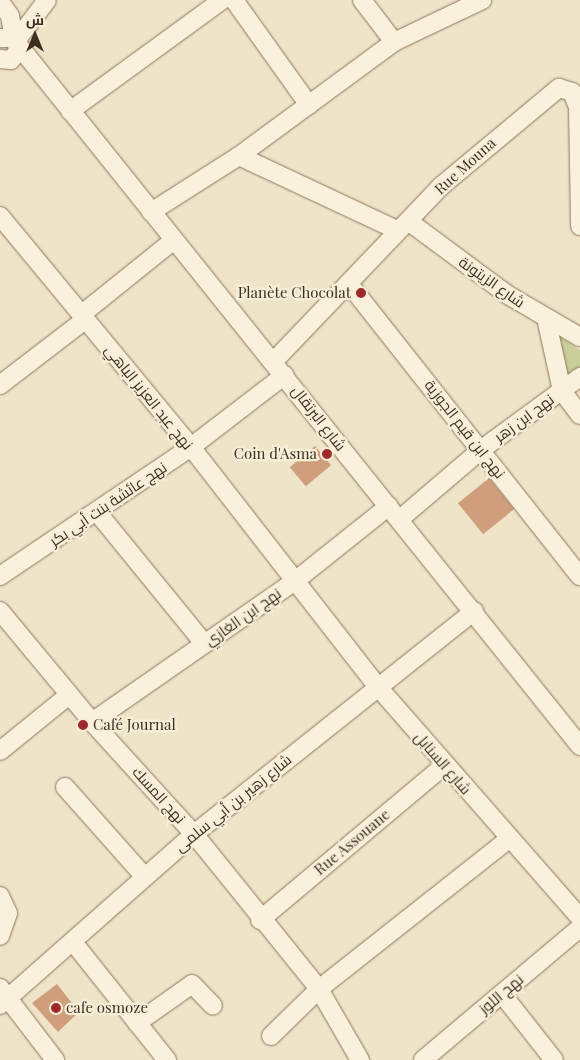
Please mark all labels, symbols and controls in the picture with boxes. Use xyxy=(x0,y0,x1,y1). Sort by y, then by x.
north arrow xyxy=(10,10,60,60)
text: ش xyxy=(26,10,44,29)
street label: Rue Mouna xyxy=(431,134,499,198)
street label: شارع الزيتونة xyxy=(456,253,528,311)
place label: Planète Chocolat xyxy=(238,284,351,302)
marker: Planète Chocolat xyxy=(355,287,367,299)
street label: نهج عبد العزيز الباهي xyxy=(101,341,197,453)
street label: نهج ابن قيم الجوزية xyxy=(421,376,509,482)
street label: شارع البرتقال xyxy=(288,382,350,454)
street label: نهج ابن زهر xyxy=(491,390,557,446)
place label: Coin d'Asma xyxy=(234,445,317,463)
marker: Coin d'Asma xyxy=(321,448,333,460)
street label: نهج عائشة بنت أبي بكر xyxy=(46,458,170,550)
street label: نهج ابن الغازي xyxy=(201,584,285,650)
place label: Café Journal xyxy=(93,716,176,734)
marker: Café Journal xyxy=(77,719,89,731)
street label: شارع السنابل xyxy=(411,728,475,798)
street label: شارع زهير بن أبي سلمى xyxy=(171,750,295,856)
street label: نهج المسك xyxy=(129,763,189,827)
street label: Rue Assouane xyxy=(310,805,394,879)
street label: نهج اللوز xyxy=(475,970,527,1018)
place label: cafe osmoze xyxy=(66,999,148,1017)
marker: cafe osmoze xyxy=(50,1002,62,1014)

